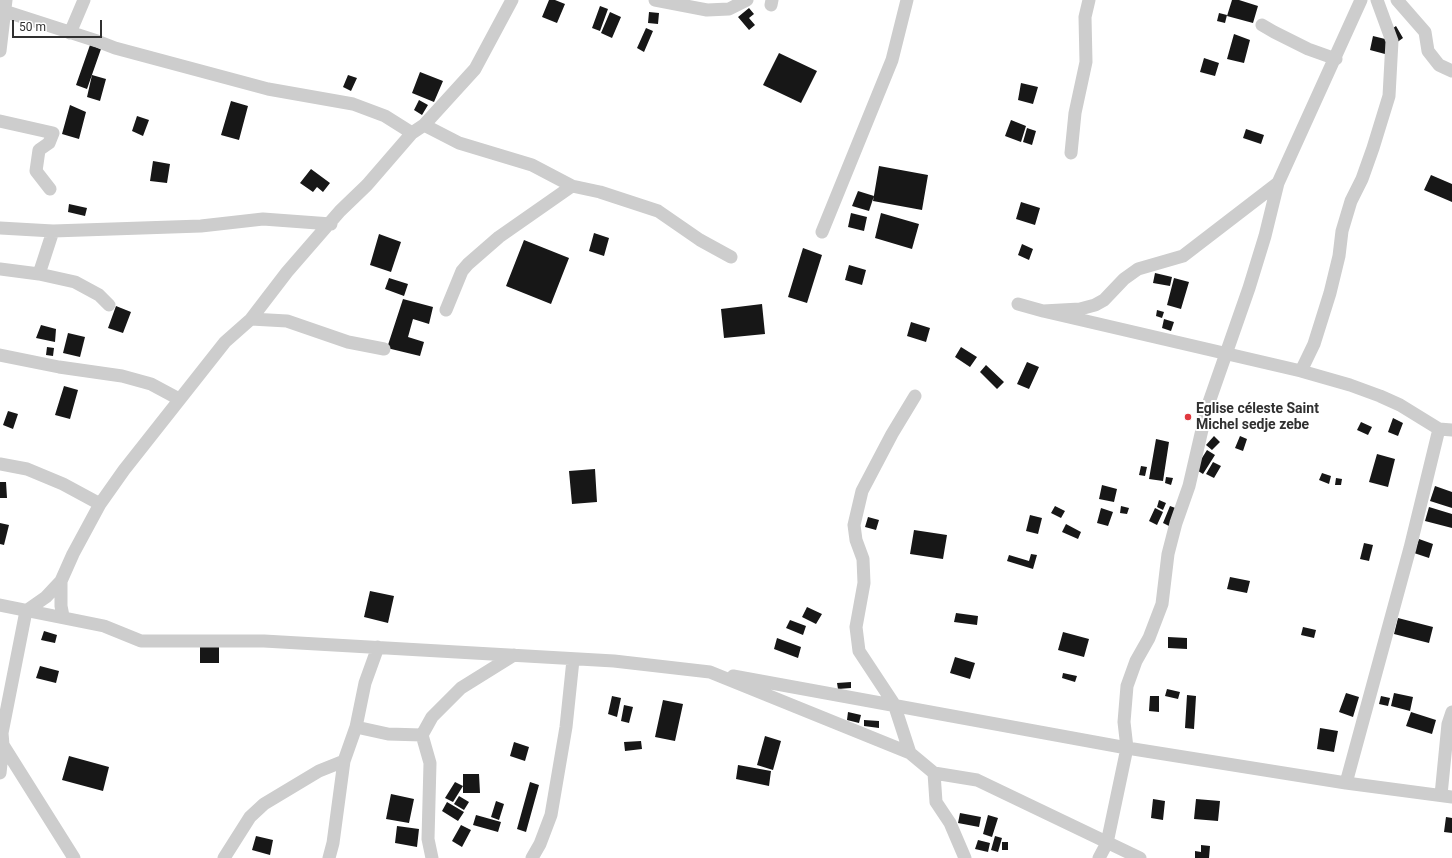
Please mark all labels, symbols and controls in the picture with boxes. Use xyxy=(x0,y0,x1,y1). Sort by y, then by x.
scale bar xyxy=(14,12,104,38)
text: 50 m xyxy=(19,20,46,34)
place label: Eglise céleste Saint Michel sedje zebe xyxy=(1196,401,1319,434)
marker: Eglise céleste Saint Michel sedje zebe xyxy=(1183,412,1193,422)

